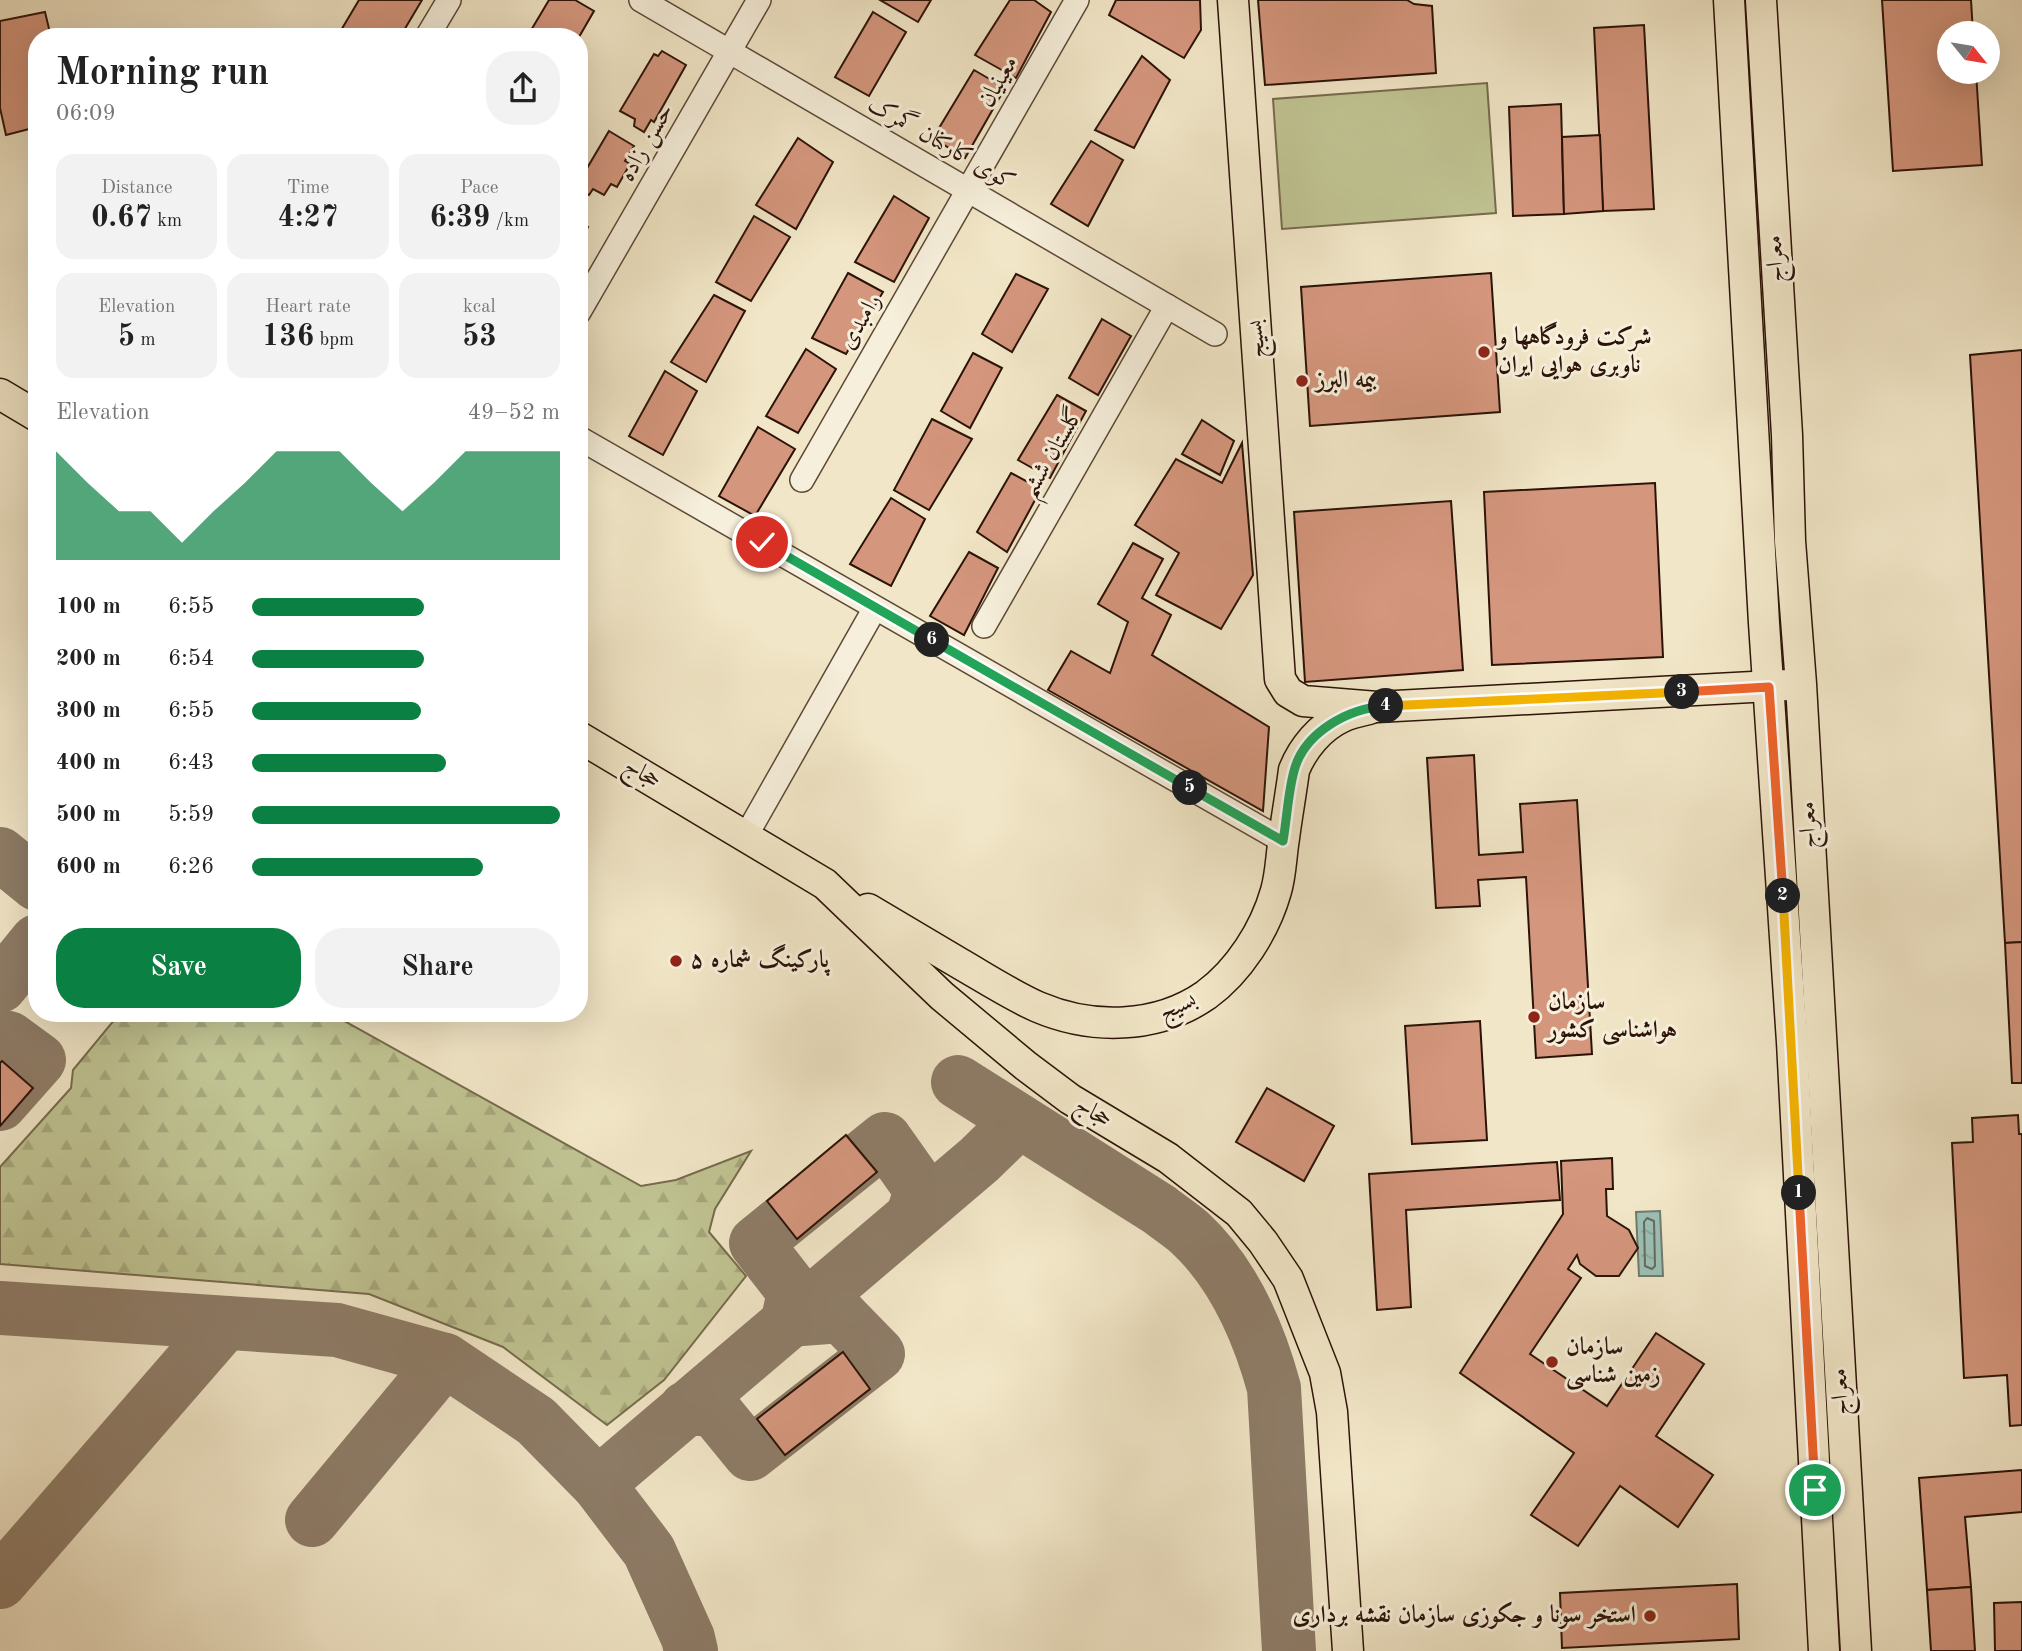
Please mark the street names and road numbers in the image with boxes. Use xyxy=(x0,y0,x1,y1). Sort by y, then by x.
street label: معینیان xyxy=(975,52,1023,112)
street label: کوی کارکنان گمرک xyxy=(863,87,1022,197)
street label: حسن زاده xyxy=(615,100,680,187)
street label: معراج xyxy=(1763,234,1796,283)
street label: رامبدی xyxy=(836,290,886,354)
street label: بسیج xyxy=(1244,318,1277,359)
street label: گلستان ششم xyxy=(1013,401,1097,507)
street label: حجاج xyxy=(616,754,665,800)
street label: معراج xyxy=(1796,801,1829,849)
street label: بسیج xyxy=(1156,988,1204,1032)
street label: حجاج xyxy=(1067,1093,1116,1139)
street label: معراج xyxy=(1828,1367,1861,1416)

